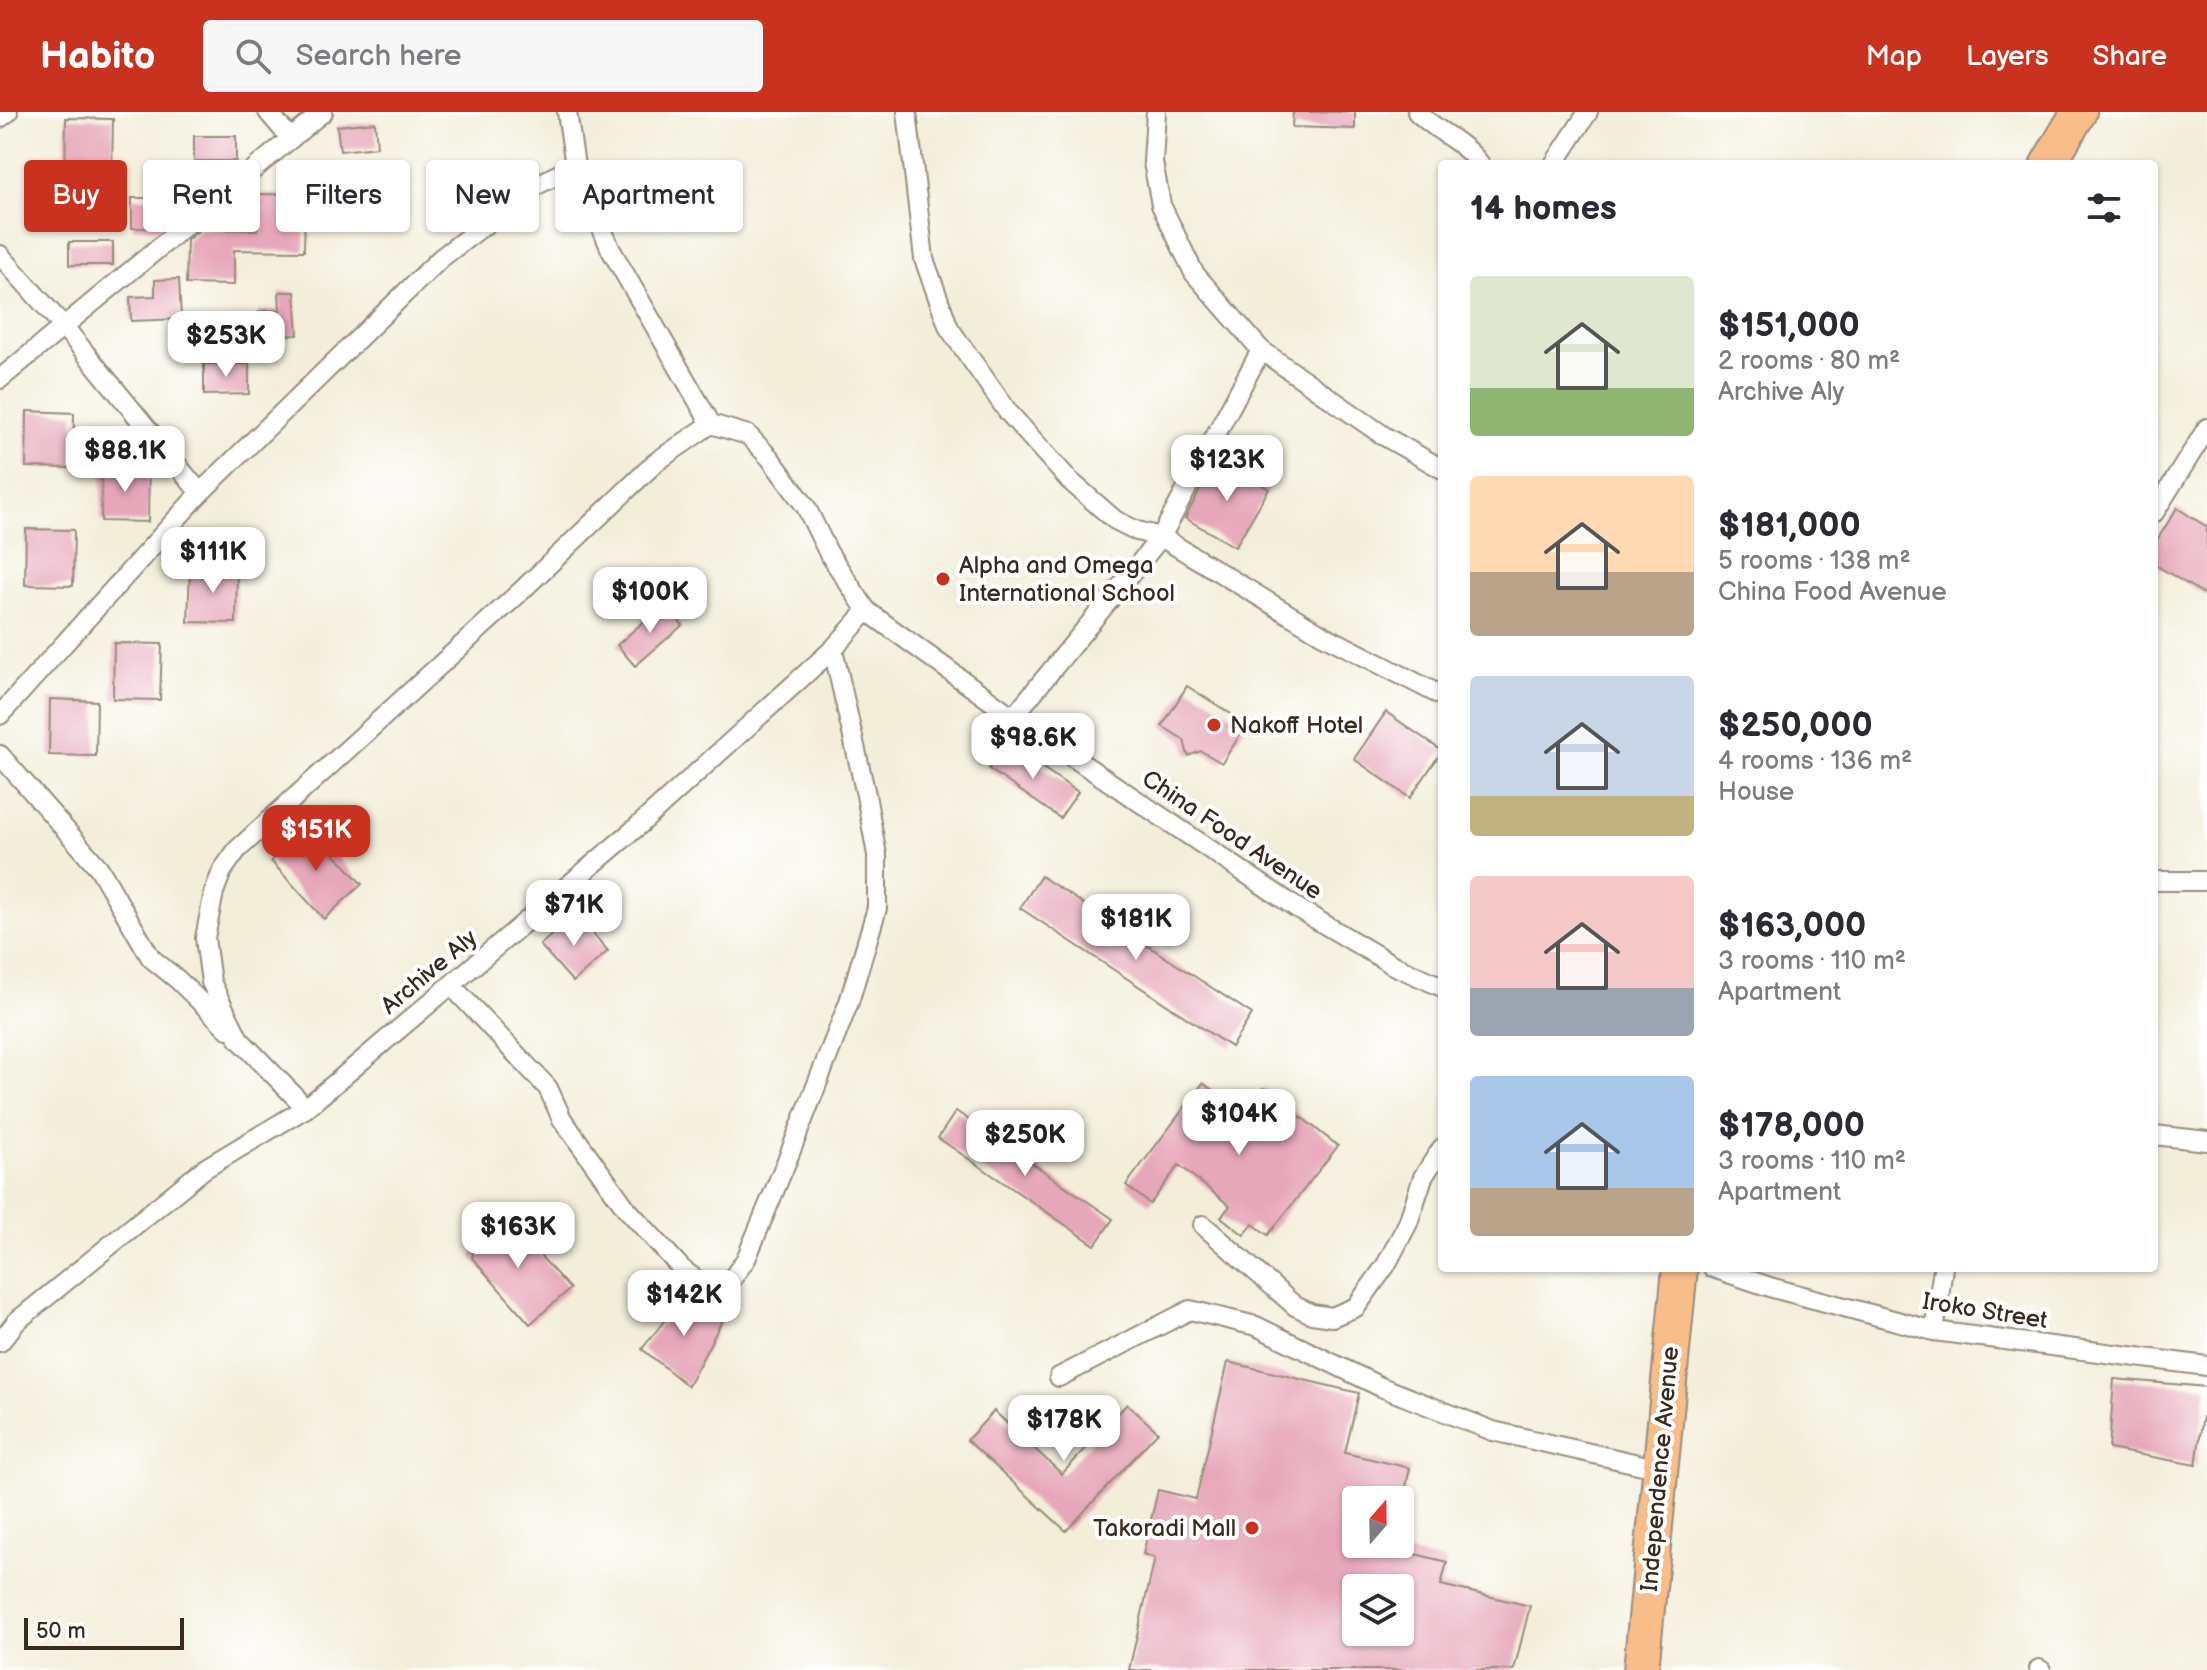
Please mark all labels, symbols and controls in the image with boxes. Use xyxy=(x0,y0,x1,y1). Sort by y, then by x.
search box xyxy=(203,20,763,92)
text: Habito xyxy=(40,34,155,79)
icon: search xyxy=(231,34,275,78)
text: Search here xyxy=(295,38,462,74)
text: Map xyxy=(1866,40,1922,73)
text: Layers xyxy=(1966,40,2049,73)
text: Share xyxy=(2093,40,2167,73)
chip: Buy xyxy=(24,160,127,232)
chip: Rent xyxy=(143,160,260,232)
chip: Filters xyxy=(276,160,410,232)
chip: New xyxy=(426,160,539,232)
chip: Apartment xyxy=(555,160,743,232)
icon: filters xyxy=(2082,186,2126,230)
text: 14 homes xyxy=(1470,188,1617,229)
text: $151,000 xyxy=(1718,305,1860,346)
icon: home xyxy=(1534,308,1630,404)
pin: $253K xyxy=(170,311,282,379)
text: $253K xyxy=(186,321,266,352)
text: 2 rooms · 80 m² xyxy=(1718,346,1900,377)
text: Archive Aly xyxy=(1718,377,1844,408)
pin: $88.1K xyxy=(60,426,190,494)
pin: $123K xyxy=(1171,435,1283,503)
text: $88.1K xyxy=(84,436,166,467)
text: $123K xyxy=(1189,445,1265,476)
text: $181,000 xyxy=(1718,505,1861,546)
icon: home xyxy=(1534,508,1630,604)
pin: $111K xyxy=(157,527,269,595)
text: $111K xyxy=(179,537,247,568)
text: 5 rooms · 138 m² xyxy=(1718,546,1911,577)
place label: Alpha and Omega International School xyxy=(959,551,1175,608)
pin: $100K xyxy=(594,567,706,635)
marker: Alpha and Omega International School xyxy=(934,570,952,588)
text: $100K xyxy=(611,577,689,608)
text: China Food Avenue xyxy=(1718,577,1947,608)
text: $250,000 xyxy=(1718,705,1873,746)
icon: home xyxy=(1534,708,1630,804)
place label: Nakoff Hotel xyxy=(1230,711,1363,740)
pin: $98.6K xyxy=(968,713,1098,781)
marker: Nakoff Hotel xyxy=(1205,716,1223,734)
text: $98.6K xyxy=(989,723,1077,754)
text: 4 rooms · 136 m² xyxy=(1718,746,1912,777)
street label: China Food Avenue xyxy=(1136,764,1328,906)
text: House xyxy=(1718,777,1794,808)
pin: $151K xyxy=(260,805,372,873)
text: $151K xyxy=(280,815,352,846)
pin: $71K xyxy=(527,880,621,948)
text: $71K xyxy=(544,890,604,921)
pin: $181K xyxy=(1080,894,1192,962)
text: $181K xyxy=(1100,904,1172,935)
text: $163,000 xyxy=(1718,905,1866,946)
icon: home xyxy=(1534,908,1630,1004)
street label: Archive Aly xyxy=(375,923,483,1021)
text: 3 rooms · 110 m² xyxy=(1718,946,1906,977)
text: Apartment xyxy=(1718,977,1841,1008)
pin: $104K xyxy=(1183,1089,1295,1157)
text: $104K xyxy=(1200,1099,1278,1130)
text: $178,000 xyxy=(1718,1105,1865,1146)
icon: home xyxy=(1534,1108,1630,1204)
pin: $250K xyxy=(969,1110,1081,1178)
text: $250K xyxy=(984,1120,1066,1151)
text: 3 rooms · 110 m² xyxy=(1718,1146,1906,1177)
text: Apartment xyxy=(1718,1177,1841,1208)
pin: $163K xyxy=(462,1202,574,1270)
text: $163K xyxy=(480,1212,556,1243)
pin: $142K xyxy=(628,1270,740,1338)
text: $142K xyxy=(646,1280,722,1311)
street label: Iroko Street xyxy=(1920,1287,2050,1335)
street label: Independence Avenue xyxy=(1635,1345,1685,1593)
pin: $178K xyxy=(1008,1395,1120,1463)
text: $178K xyxy=(1026,1405,1102,1436)
north arrow xyxy=(1342,1486,1414,1558)
map controls xyxy=(1342,1486,1414,1646)
place label: Takoradi Mall xyxy=(1093,1514,1236,1543)
marker: Takoradi Mall xyxy=(1243,1519,1261,1537)
button: layers xyxy=(1342,1574,1414,1646)
scale bar xyxy=(24,1614,184,1650)
text: 50 m xyxy=(36,1618,86,1645)

